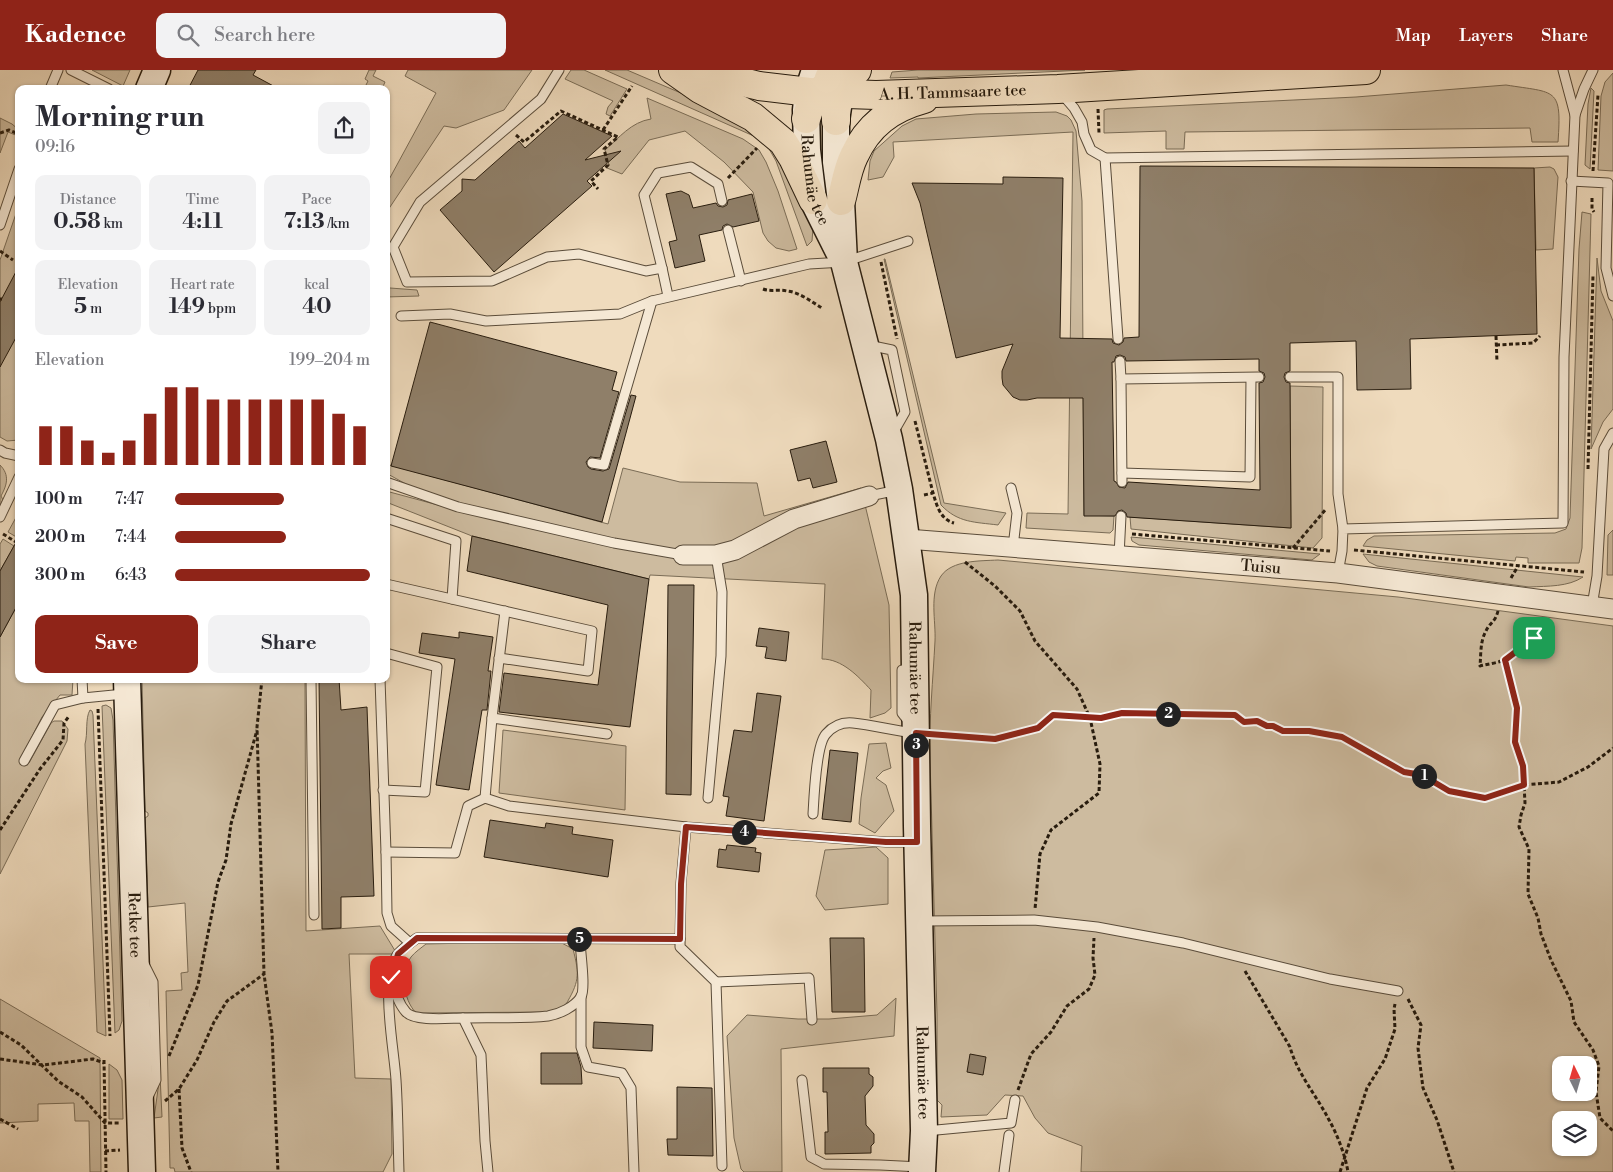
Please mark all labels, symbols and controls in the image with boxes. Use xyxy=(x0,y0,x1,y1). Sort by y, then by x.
search box xyxy=(156,13,506,58)
text: Kadence xyxy=(25,20,126,50)
icon: search xyxy=(174,21,202,49)
text: Search here xyxy=(214,23,315,47)
text: Map xyxy=(1396,24,1431,47)
text: Layers xyxy=(1459,24,1513,47)
text: Share xyxy=(1541,24,1588,47)
street label: A. H. Tammsaare tee xyxy=(877,80,1027,105)
text: Morning run xyxy=(35,100,204,135)
button: share xyxy=(318,102,370,154)
street label: Rahumäe tee xyxy=(797,134,834,229)
text: 09:16 xyxy=(35,137,75,157)
text: Distance xyxy=(60,191,116,209)
text: Time xyxy=(186,191,219,209)
text: Pace xyxy=(302,191,332,209)
text: 0.58 xyxy=(53,209,101,235)
text: 4:11 xyxy=(182,209,223,235)
text: 7:13 xyxy=(284,209,325,235)
text: km xyxy=(101,215,123,233)
text: /km xyxy=(325,215,350,233)
text: Elevation xyxy=(58,276,118,294)
text: Heart rate xyxy=(170,276,235,294)
text: kcal xyxy=(304,276,330,294)
text: 5 xyxy=(74,294,87,320)
text: 149 xyxy=(169,294,205,320)
text: 40 xyxy=(302,294,332,320)
text: m xyxy=(87,300,102,318)
text: bpm xyxy=(205,300,236,318)
text: Elevation xyxy=(35,350,104,370)
text: 199–204 m xyxy=(289,350,370,370)
text: 100 m xyxy=(35,489,83,509)
text: 7:47 xyxy=(115,489,144,509)
text: 200 m xyxy=(35,527,85,547)
text: 7:44 xyxy=(115,527,146,547)
street label: Tuisu xyxy=(1240,555,1282,578)
text: 300 m xyxy=(35,565,85,585)
text: 6:43 xyxy=(115,565,147,585)
button: Save xyxy=(35,615,198,673)
button: Share xyxy=(208,615,370,673)
pin xyxy=(1513,617,1555,659)
street label: Rahumäe tee xyxy=(904,621,926,715)
icon: arrive xyxy=(1520,624,1548,652)
pin: 2 xyxy=(1156,702,1180,726)
text: 2 xyxy=(1164,705,1173,723)
pin: 3 xyxy=(904,732,928,758)
text: 3 xyxy=(912,736,921,754)
pin: 1 xyxy=(1412,764,1436,788)
text: 1 xyxy=(1421,767,1428,785)
pin: 4 xyxy=(732,820,756,844)
text: 4 xyxy=(740,823,749,841)
street label: Retke tee xyxy=(123,892,145,958)
pin: 5 xyxy=(566,926,592,952)
text: 5 xyxy=(575,930,584,948)
pin xyxy=(370,956,412,998)
icon: check xyxy=(377,963,405,991)
street label: Rahumäe tee xyxy=(912,1026,934,1120)
north arrow xyxy=(1552,1056,1598,1101)
map controls xyxy=(1552,1056,1597,1156)
button: layers xyxy=(1552,1111,1597,1156)

